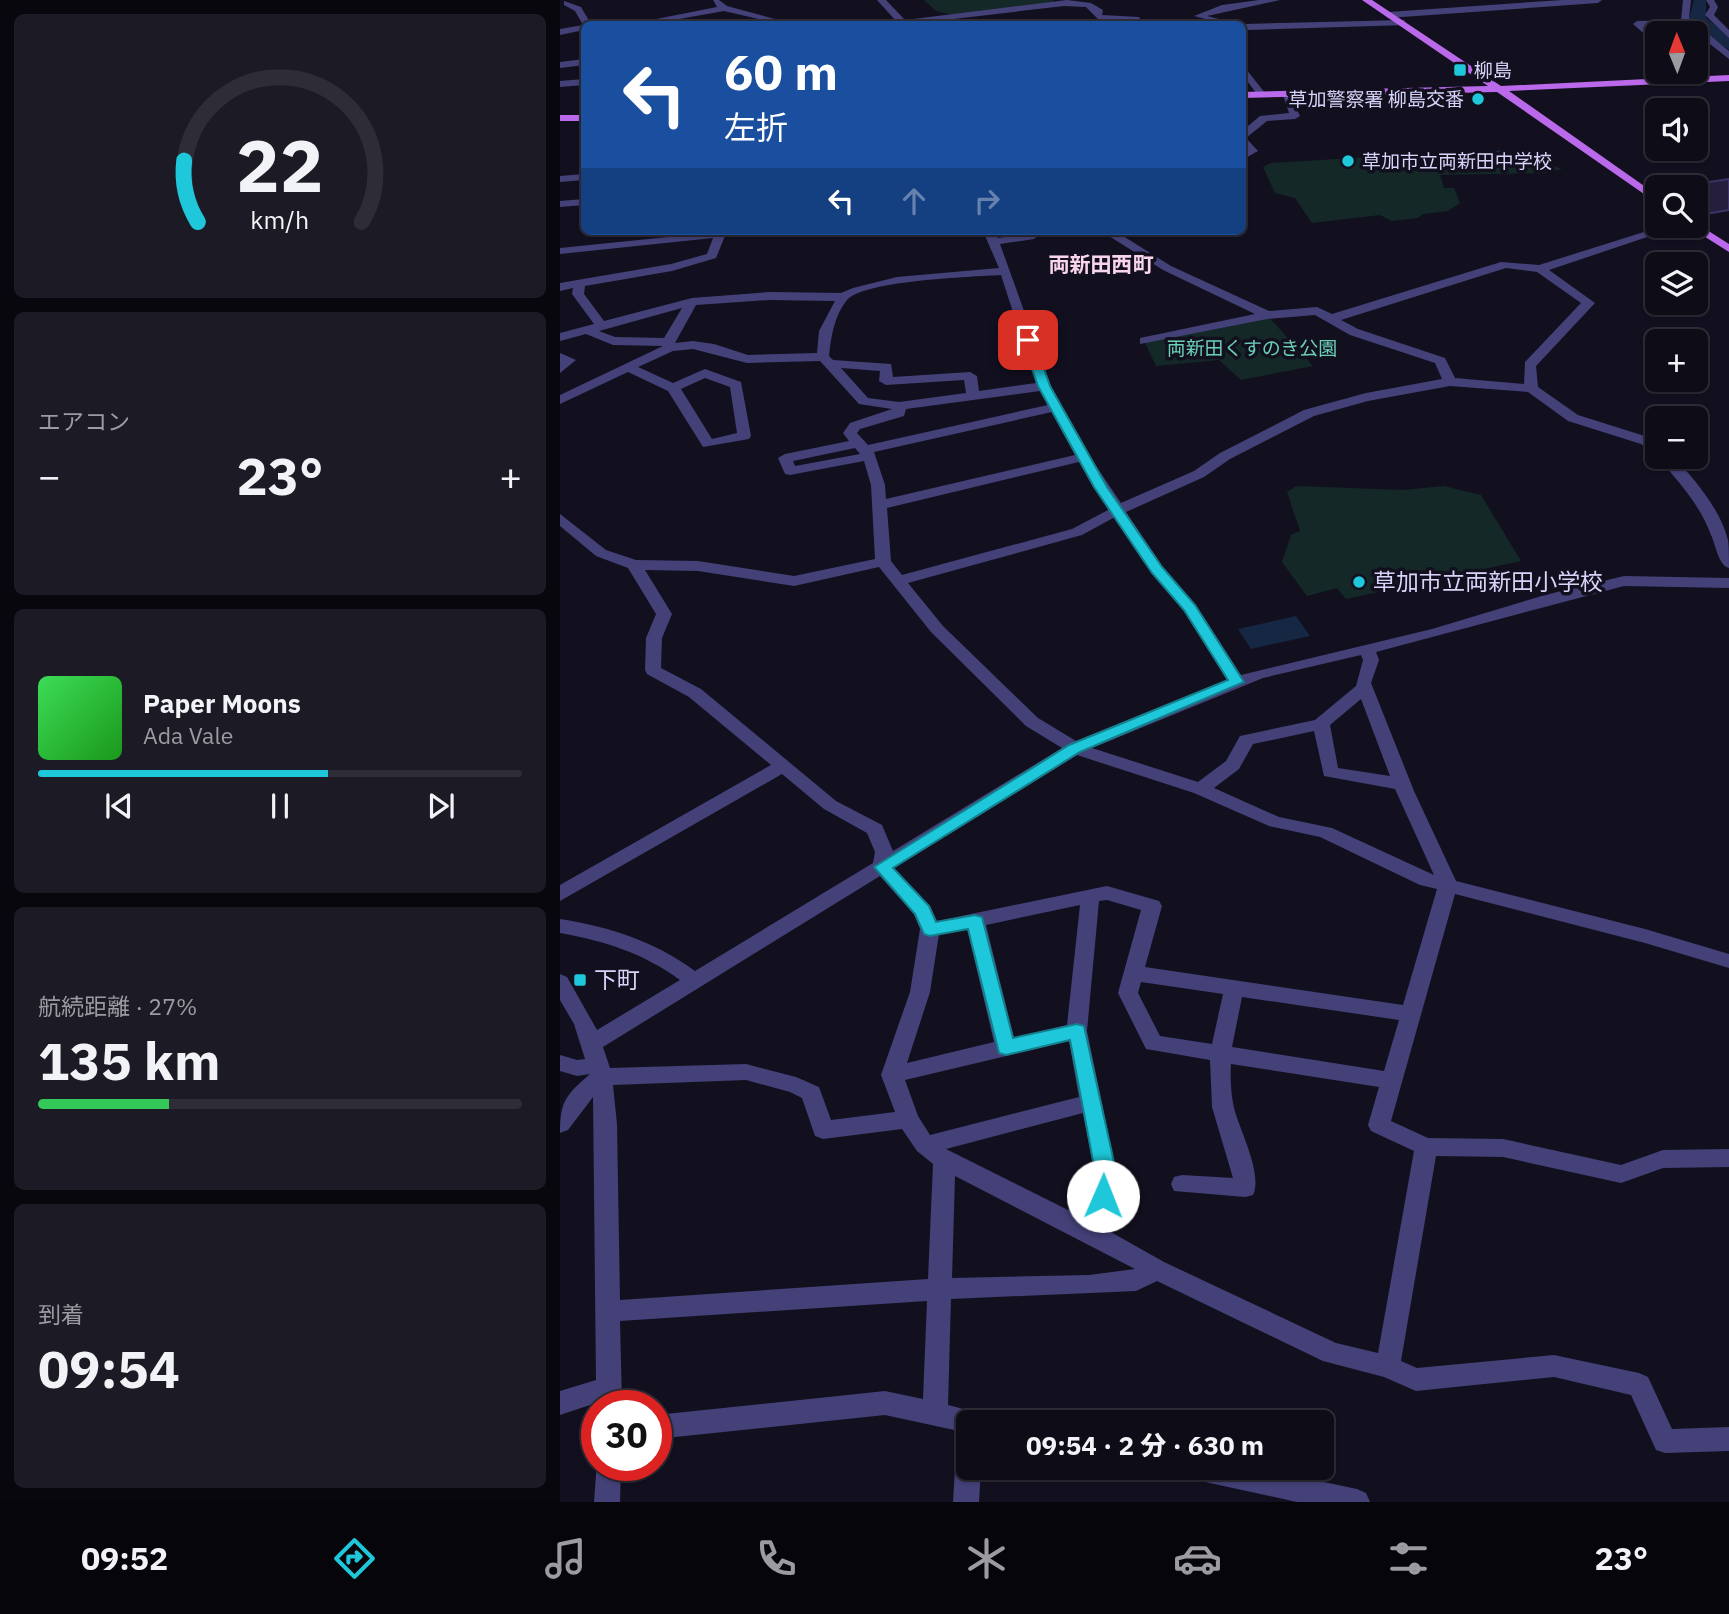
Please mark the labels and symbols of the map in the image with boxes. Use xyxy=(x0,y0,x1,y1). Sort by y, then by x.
north arrow xyxy=(1645,21,1708,84)
place label: 柳島 xyxy=(1474,58,1512,82)
marker: 柳島 xyxy=(1452,62,1468,78)
place label: 草加警察署 柳島交番 xyxy=(1289,87,1464,111)
marker: 草加警察署 柳島交番 xyxy=(1470,91,1486,107)
place label: 草加市立両新田中学校 xyxy=(1362,149,1552,173)
marker: 草加市立両新田中学校 xyxy=(1340,153,1356,169)
district label: 両新田西町 xyxy=(1049,250,1154,278)
pin xyxy=(998,310,1058,370)
park label: 両新田くすのき公園 xyxy=(1167,336,1337,360)
place label: 草加市立両新田小学校 xyxy=(1373,566,1603,596)
marker: 草加市立両新田小学校 xyxy=(1351,574,1367,590)
place label: 下町 xyxy=(594,964,640,994)
marker: 下町 xyxy=(572,972,588,988)
position arrow xyxy=(1066,1159,1140,1233)
speed limit sign: 30 xyxy=(581,1390,672,1481)

